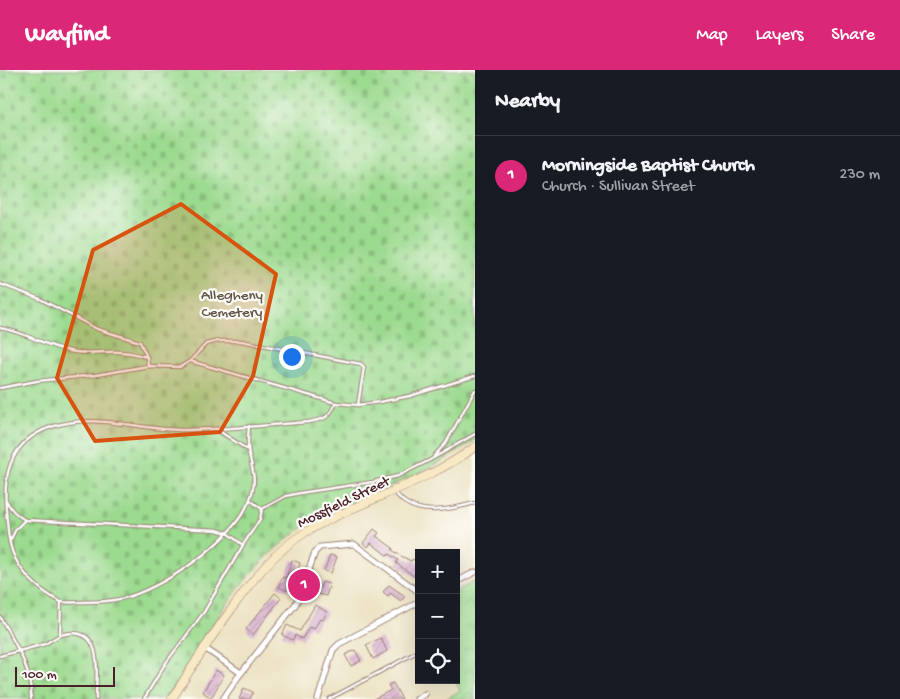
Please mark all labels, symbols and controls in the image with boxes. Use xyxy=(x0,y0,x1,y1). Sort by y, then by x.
text: Wayfind xyxy=(25,21,109,50)
text: Map xyxy=(696,25,728,46)
text: Layers xyxy=(756,25,803,46)
text: Share xyxy=(831,25,875,46)
text: Nearby xyxy=(495,90,560,115)
text: Morningside Baptist Church xyxy=(542,155,755,178)
text: 1 xyxy=(508,166,514,185)
text: 230 m xyxy=(840,166,880,185)
text: Church · Sullivan Street xyxy=(542,178,695,197)
park label: Allegheny Cemetery xyxy=(201,287,264,322)
your location xyxy=(279,344,305,370)
street label: Mossfield Street xyxy=(295,472,395,533)
map controls xyxy=(415,549,460,684)
button: + xyxy=(415,549,460,594)
pin: 1 xyxy=(288,566,320,604)
button: − xyxy=(415,594,460,639)
button: locate xyxy=(415,639,460,684)
scale bar xyxy=(15,664,115,687)
text: 100 m xyxy=(22,667,57,684)

